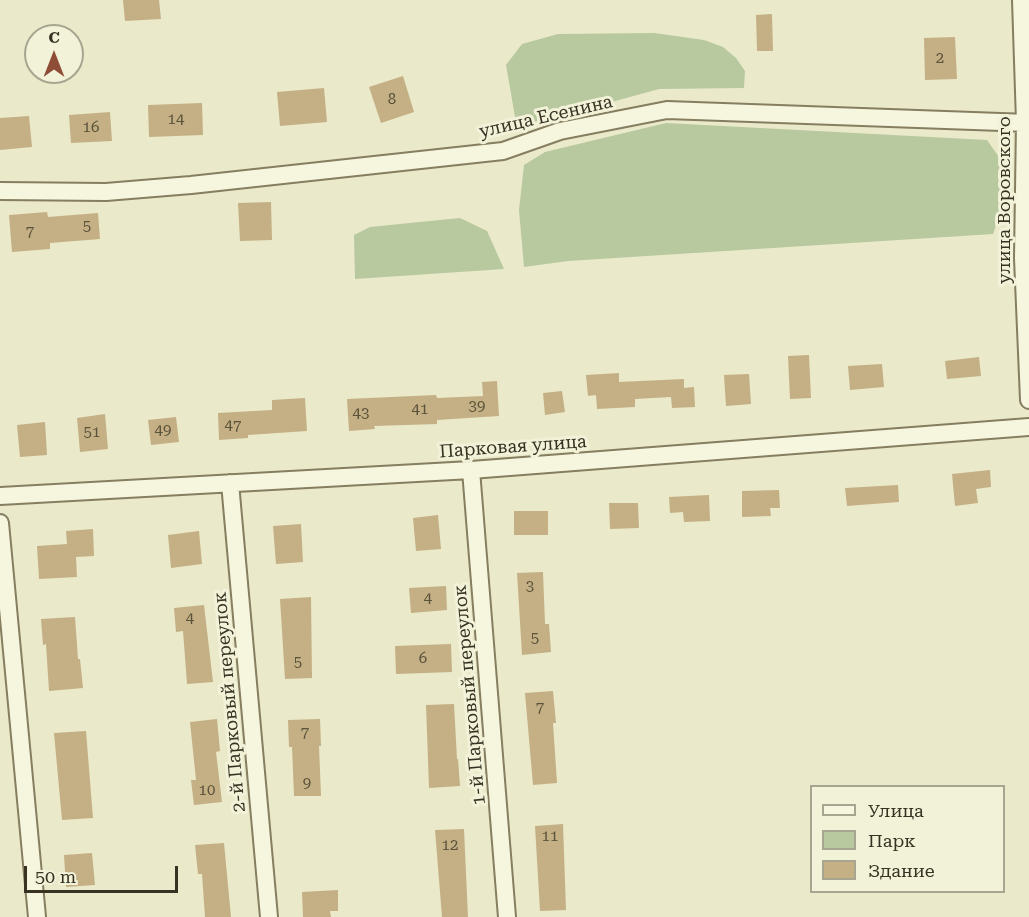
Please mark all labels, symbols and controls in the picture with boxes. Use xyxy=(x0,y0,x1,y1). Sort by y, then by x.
north arrow xyxy=(24,24,84,84)
text: С xyxy=(48,28,60,47)
house number: 2 xyxy=(936,50,944,68)
house number: 8 xyxy=(388,91,396,109)
street label: улица Есенина xyxy=(477,91,615,143)
house number: 14 xyxy=(168,111,184,129)
street label: улица Воровского xyxy=(994,116,1016,284)
house number: 16 xyxy=(83,119,99,137)
house number: 5 xyxy=(83,218,91,236)
house number: 7 xyxy=(26,223,34,241)
house number: 39 xyxy=(469,398,485,416)
house number: 41 xyxy=(412,401,428,419)
house number: 43 xyxy=(353,405,369,423)
house number: 47 xyxy=(225,417,241,435)
house number: 49 xyxy=(155,422,171,440)
house number: 51 xyxy=(84,424,100,442)
street label: Парковая улица xyxy=(439,431,587,463)
house number: 3 xyxy=(526,578,534,596)
street label: 1-й Парковый переулок xyxy=(450,584,490,806)
house number: 4 xyxy=(424,590,432,608)
street label: 2-й Парковый переулок xyxy=(210,591,250,813)
house number: 4 xyxy=(186,610,194,628)
house number: 5 xyxy=(531,630,539,648)
house number: 6 xyxy=(419,650,427,668)
house number: 5 xyxy=(294,654,302,672)
house number: 7 xyxy=(536,699,544,717)
house number: 7 xyxy=(301,724,309,742)
house number: 9 xyxy=(303,775,311,793)
house number: 10 xyxy=(199,782,215,800)
legend xyxy=(810,785,1005,893)
text: Улица xyxy=(868,800,924,821)
house number: 11 xyxy=(542,828,558,846)
text: Парк xyxy=(868,830,916,851)
house number: 12 xyxy=(442,837,458,855)
scale bar xyxy=(27,854,182,892)
text: Здание xyxy=(868,860,935,881)
text: 50 m xyxy=(35,866,76,887)

